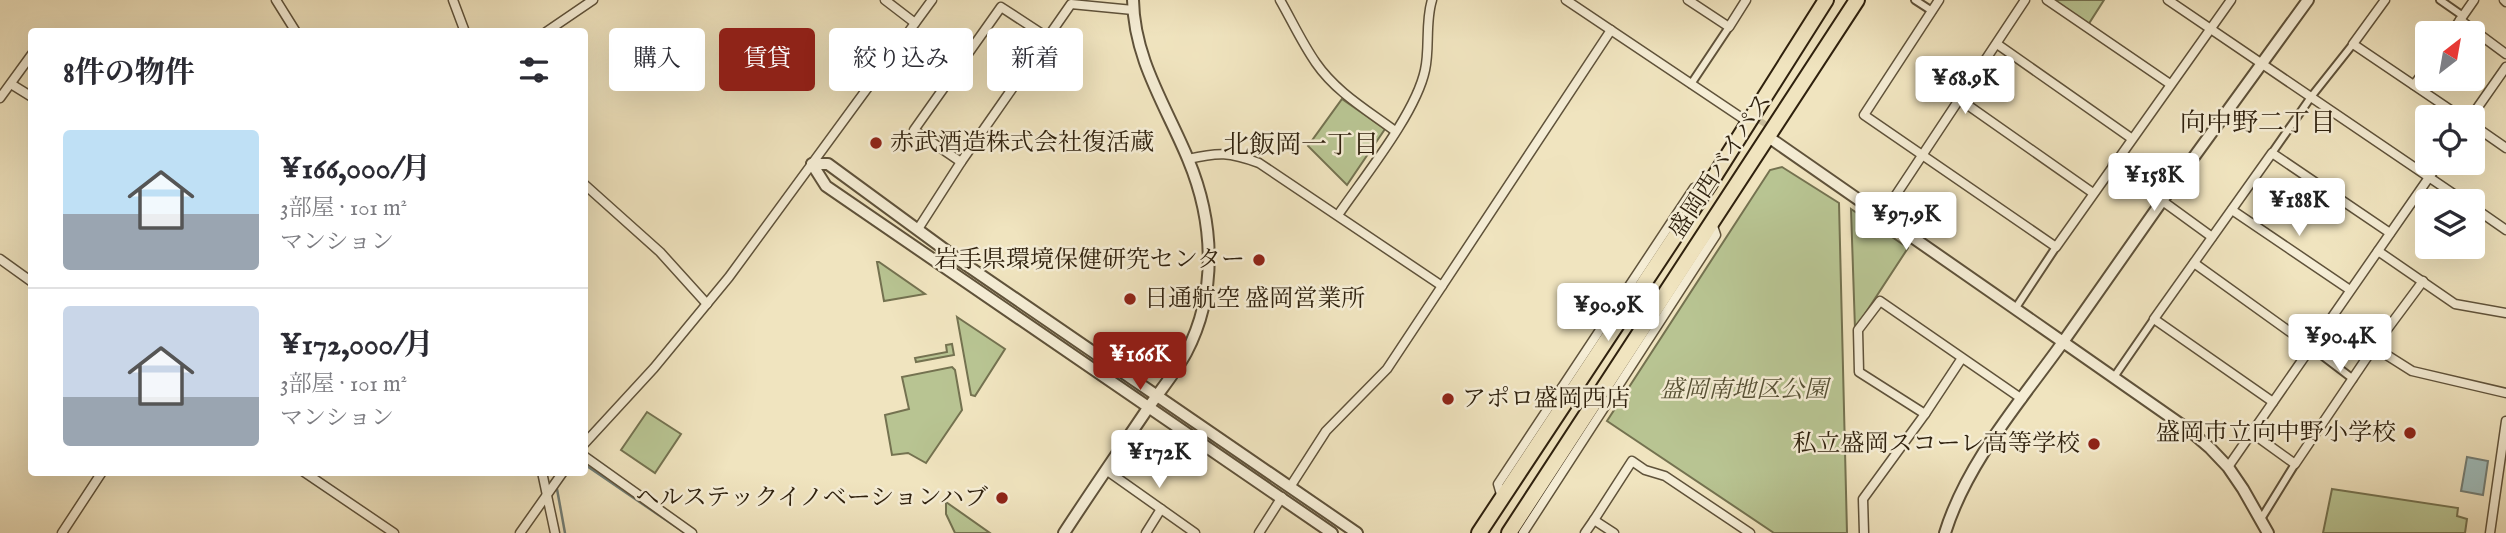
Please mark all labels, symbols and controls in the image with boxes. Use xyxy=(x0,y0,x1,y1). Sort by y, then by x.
north arrow xyxy=(2415,21,2485,91)
map controls xyxy=(2415,21,2485,259)
chip: 購入 xyxy=(609,28,705,91)
chip: 賃貸 xyxy=(719,28,815,91)
chip: 絞り込み xyxy=(829,28,973,91)
chip: 新着 xyxy=(987,28,1083,91)
icon: filters xyxy=(515,51,553,89)
text: 8件の物件 xyxy=(63,55,195,93)
pin: ¥68.9K xyxy=(1908,57,2022,116)
text: ¥68.9K xyxy=(1931,64,1999,93)
street label: 盛岡西バイパス xyxy=(1662,87,1780,245)
button: locate xyxy=(2415,105,2485,175)
district label: 向中野二丁目 xyxy=(2180,107,2336,140)
place label: 赤武酒造株式会社復活蔵 xyxy=(890,128,1154,159)
district label: 北飯岡一丁目 xyxy=(1223,129,1379,162)
marker: 赤武酒造株式会社復活蔵 xyxy=(868,135,884,151)
text: ¥166,000/月 xyxy=(280,151,431,189)
pin: ¥158K xyxy=(2105,154,2203,213)
icon: home xyxy=(119,158,203,242)
text: ¥158K xyxy=(2124,161,2184,190)
pin: ¥188K xyxy=(2250,178,2348,238)
text: ¥188K xyxy=(2269,186,2329,215)
button: layers xyxy=(2415,189,2485,259)
pin: ¥97.9K xyxy=(1849,192,1963,252)
text: 3部屋 · 101 m² xyxy=(280,194,407,223)
text: ¥97.9K xyxy=(1871,200,1941,229)
text: マンション xyxy=(280,228,394,257)
place label: 岩手県環境保健研究センター xyxy=(934,245,1245,276)
marker: 岩手県環境保健研究センター xyxy=(1251,252,1267,268)
place label: 日通航空 盛岡営業所 xyxy=(1144,284,1365,315)
pin: ¥90.9K xyxy=(1551,284,1665,343)
marker: 日通航空 盛岡営業所 xyxy=(1122,291,1138,307)
text: ¥90.9K xyxy=(1573,291,1643,320)
pin: ¥90.4K xyxy=(2283,314,2397,374)
text: ¥90.4K xyxy=(2304,322,2376,351)
text: ¥172,000/月 xyxy=(280,327,434,365)
pin: ¥166K xyxy=(1091,332,1189,392)
icon: home xyxy=(119,334,203,418)
text: ¥166K xyxy=(1109,340,1171,369)
text: 3部屋 · 101 m² xyxy=(280,370,407,399)
park label: 盛岡南地区公園 xyxy=(1660,375,1832,406)
place label: アポロ盛岡西店 xyxy=(1462,384,1630,415)
marker: アポロ盛岡西店 xyxy=(1440,391,1456,407)
text: マンション xyxy=(280,404,394,433)
place label: 盛岡市立向中野小学校 xyxy=(2156,418,2396,449)
marker: 盛岡市立向中野小学校 xyxy=(2402,425,2418,441)
place label: 私立盛岡スコーレ高等学校 xyxy=(1792,429,2080,460)
pin: ¥172K xyxy=(1110,430,1208,490)
marker: 私立盛岡スコーレ高等学校 xyxy=(2086,436,2102,452)
text: ¥172K xyxy=(1127,438,1191,467)
place label: ヘルステックイノベーションハブ xyxy=(635,483,988,514)
marker: ヘルステックイノベーションハブ xyxy=(994,490,1010,506)

